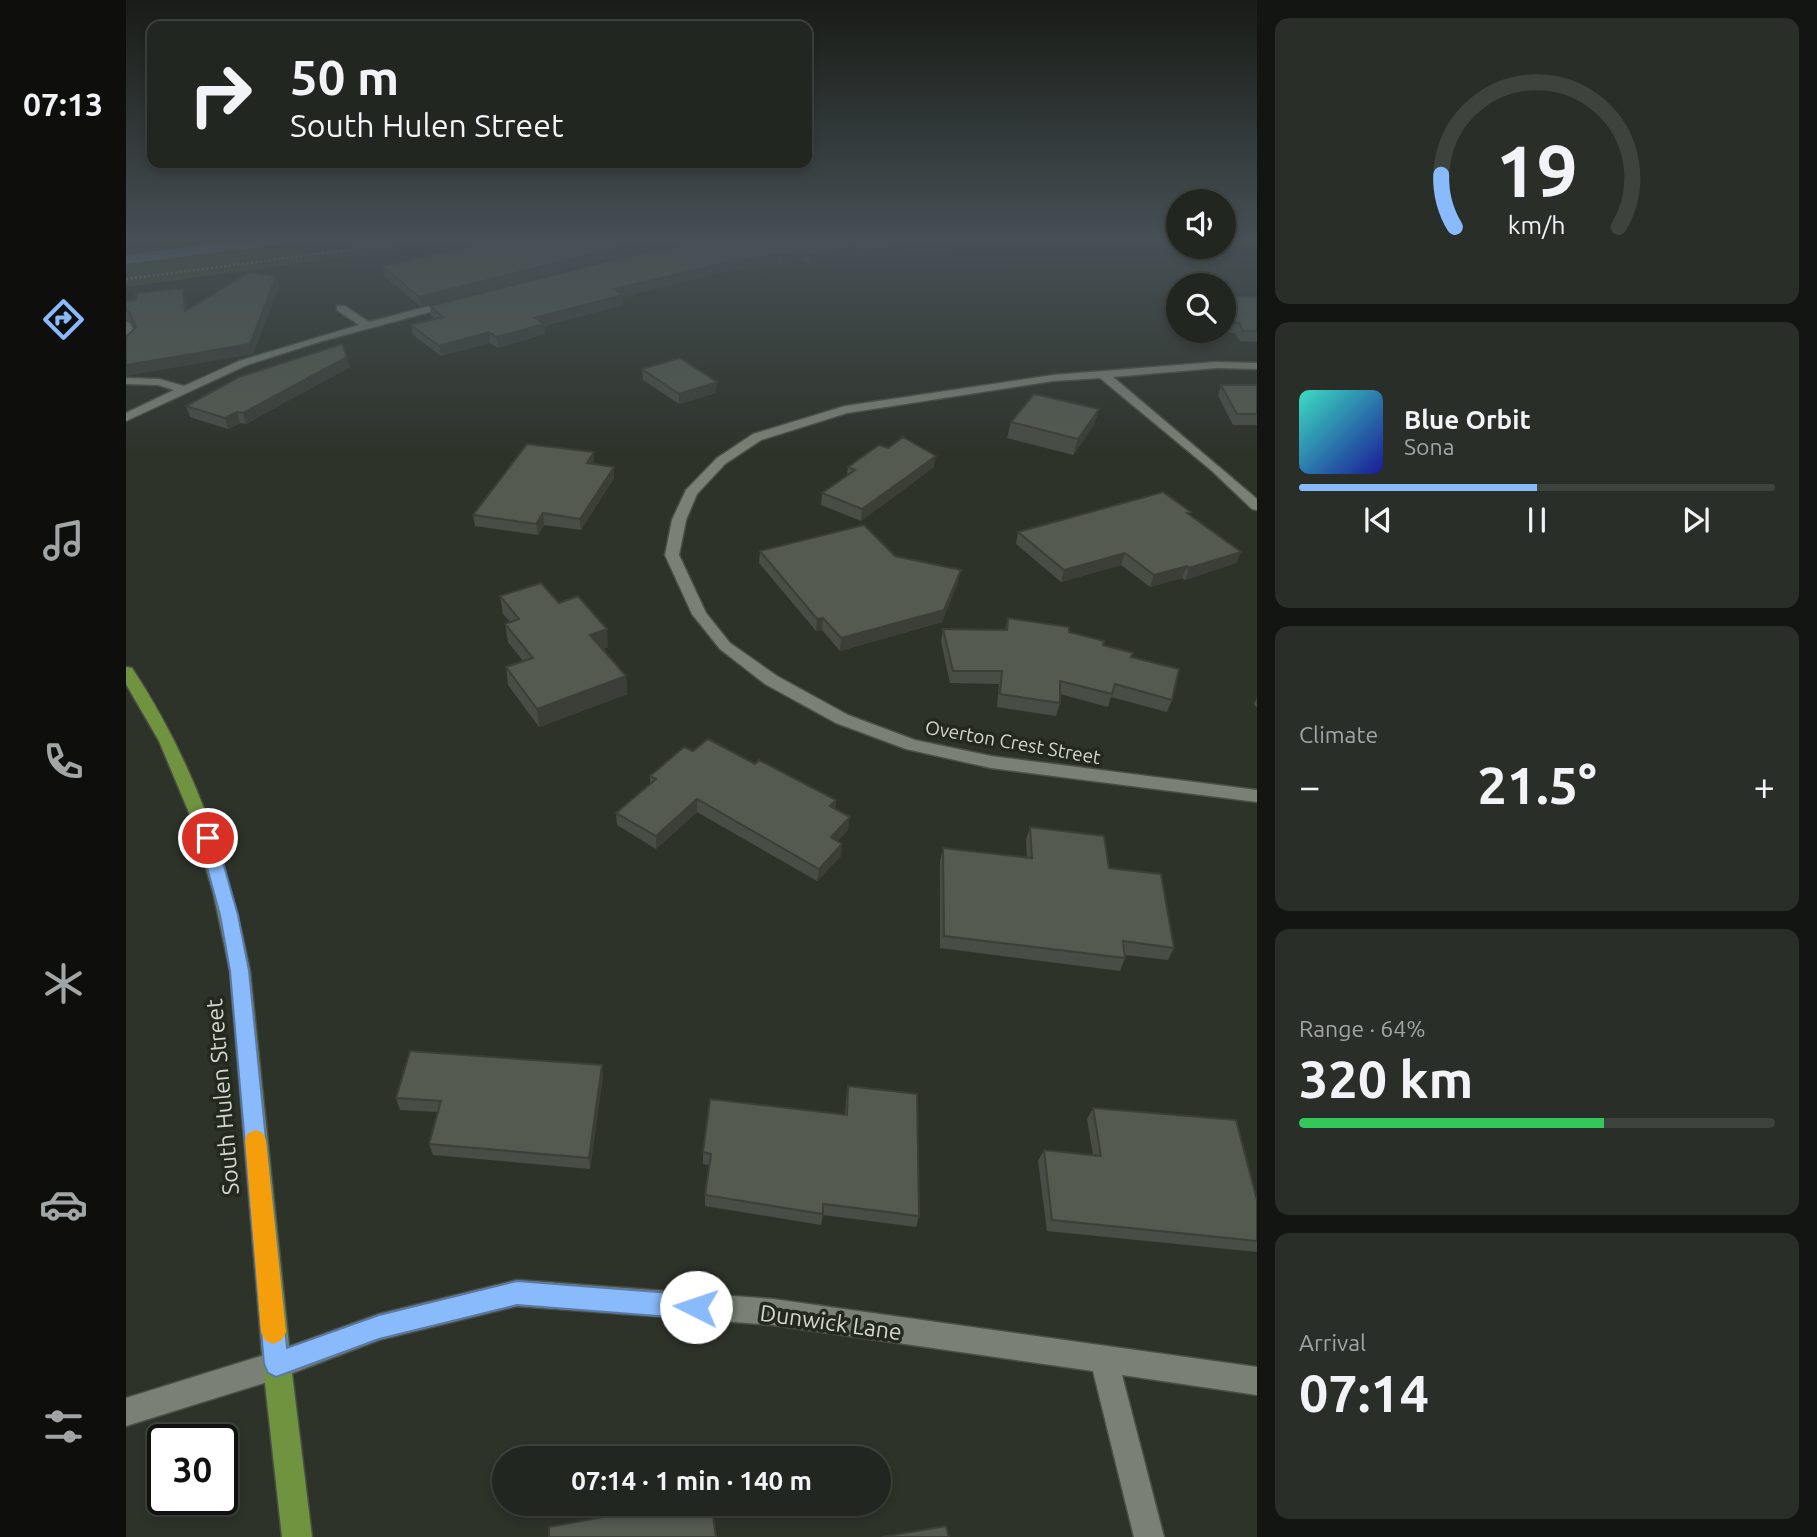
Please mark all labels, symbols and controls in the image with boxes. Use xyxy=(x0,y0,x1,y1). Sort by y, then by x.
icon: right xyxy=(175,49,266,140)
text: 50 m xyxy=(290,49,399,104)
text: 07:13 xyxy=(23,86,103,122)
text: South Hulen Street xyxy=(290,107,564,143)
text: 19 xyxy=(1496,129,1578,211)
map controls xyxy=(1166,189,1236,343)
button: sound xyxy=(1166,189,1236,259)
text: km/h xyxy=(1508,211,1566,239)
button: search xyxy=(1166,273,1236,343)
icon: directions xyxy=(39,295,88,344)
text: Blue Orbit xyxy=(1404,405,1531,434)
text: Sona xyxy=(1404,434,1454,459)
icon: previous xyxy=(1359,501,1397,539)
icon: pause xyxy=(1518,501,1556,539)
icon: next xyxy=(1677,501,1715,539)
icon: music xyxy=(39,516,88,565)
street label: Overton Crest Street xyxy=(924,716,1103,768)
text: Climate xyxy=(1299,722,1378,747)
icon: phone xyxy=(39,737,88,786)
text: 21.5° xyxy=(1477,756,1597,814)
text: − xyxy=(1299,765,1320,807)
text: + xyxy=(1754,765,1775,807)
pin xyxy=(178,808,238,868)
icon: arrive xyxy=(189,819,227,857)
icon: climate xyxy=(39,959,88,1008)
street label: South Hulen Street xyxy=(201,998,243,1196)
text: Range · 64% xyxy=(1299,1016,1426,1041)
text: 320 km xyxy=(1299,1050,1473,1108)
icon: car xyxy=(39,1180,88,1229)
position arrow xyxy=(659,1270,733,1344)
street label: Dunwick Lane xyxy=(759,1300,903,1344)
text: Arrival xyxy=(1299,1330,1366,1355)
text: 07:14 xyxy=(1299,1364,1429,1422)
icon: filters xyxy=(39,1402,88,1451)
speed limit sign: 30 xyxy=(147,1424,238,1515)
text: 07:14 · 1 min · 140 m xyxy=(571,1466,812,1495)

